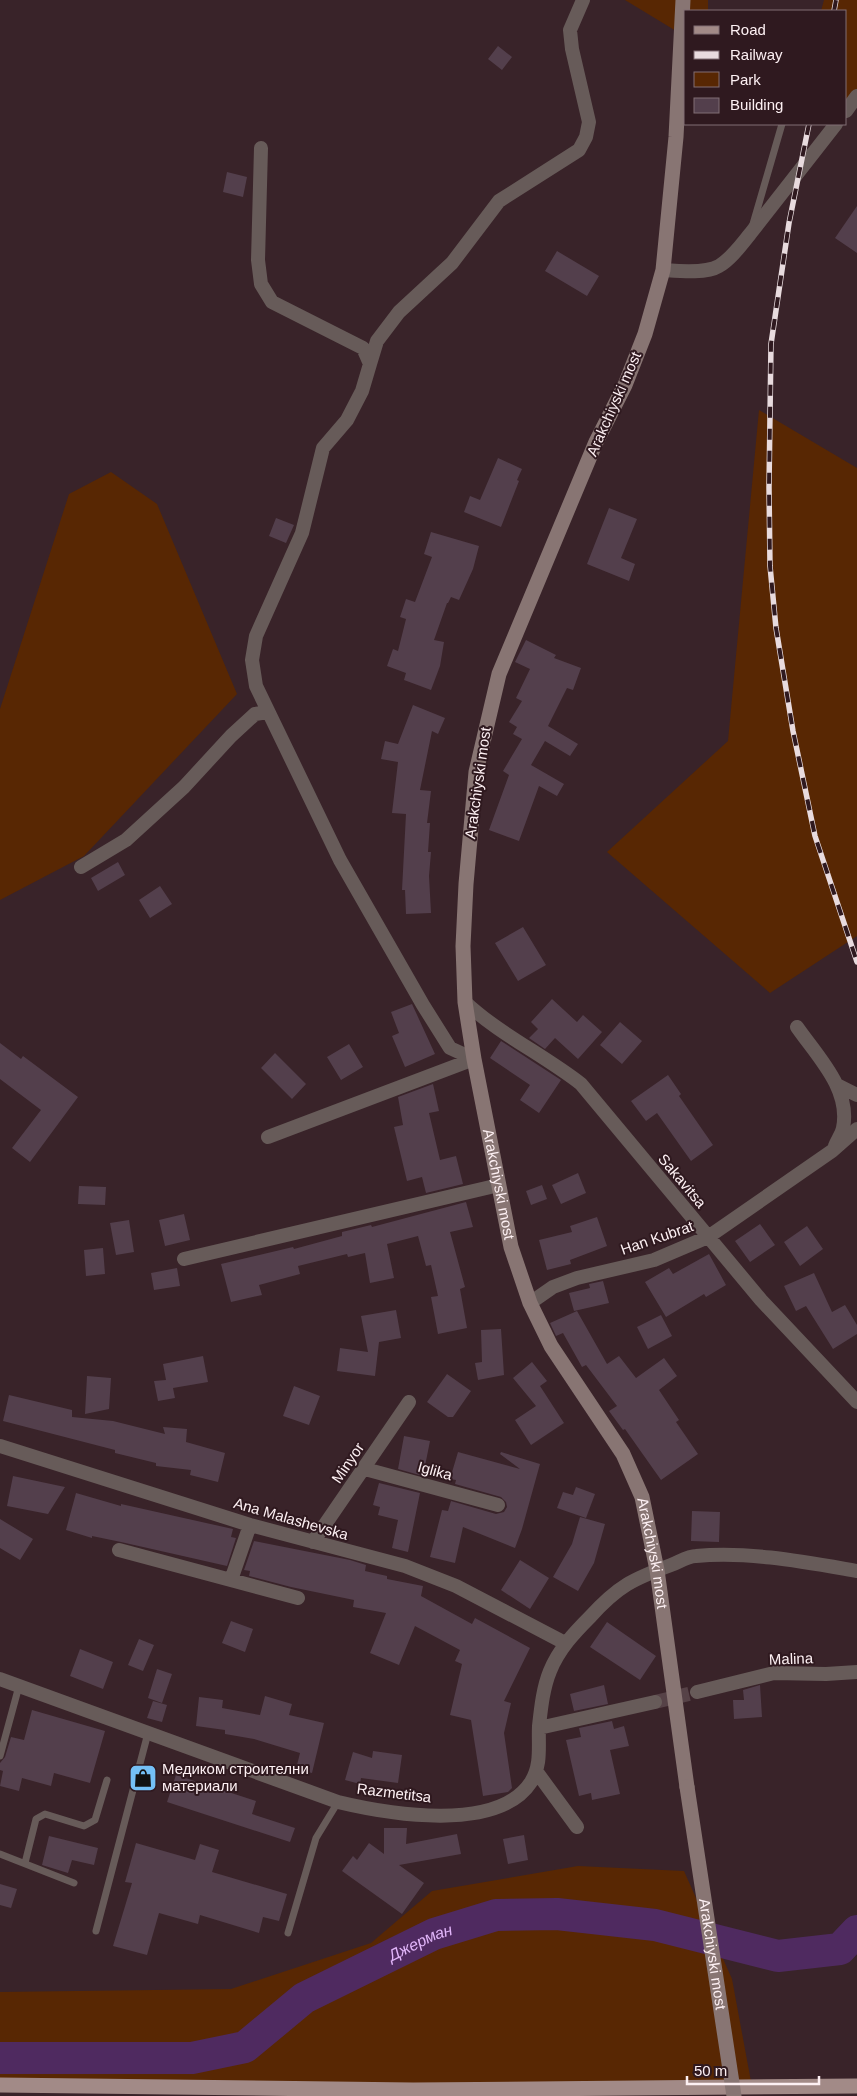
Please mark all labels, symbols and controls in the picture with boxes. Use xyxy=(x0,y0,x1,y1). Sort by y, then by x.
legend xyxy=(684,10,847,125)
text: Road xyxy=(730,21,766,38)
text: Railway xyxy=(730,46,783,63)
text: Park xyxy=(730,71,761,88)
text: Building xyxy=(730,96,783,113)
street label: Arakchiyski most xyxy=(583,348,645,459)
street label: Arakchiyski most xyxy=(461,725,494,840)
street label: Arakchiyski most xyxy=(480,1127,518,1242)
street label: Sakavitsa xyxy=(655,1150,710,1212)
street label: Han Kubrat xyxy=(618,1217,696,1258)
street label: Minyor xyxy=(328,1439,367,1486)
street label: Iglika xyxy=(416,1458,455,1483)
street label: Ana Malashevska xyxy=(232,1494,351,1543)
street label: Arakchiyski most xyxy=(634,1496,671,1610)
street label: Malina xyxy=(769,1649,814,1668)
place label: Медиком строителни материали xyxy=(162,1760,309,1794)
shop icon: Медиком строителни материали xyxy=(128,1763,158,1793)
street label: Razmetitsa xyxy=(356,1779,433,1806)
street label: Arakchiyski most xyxy=(696,1897,730,2012)
water label: Джерман xyxy=(384,1921,455,1965)
scale bar xyxy=(687,2054,820,2086)
text: 50 m xyxy=(694,2062,727,2079)

